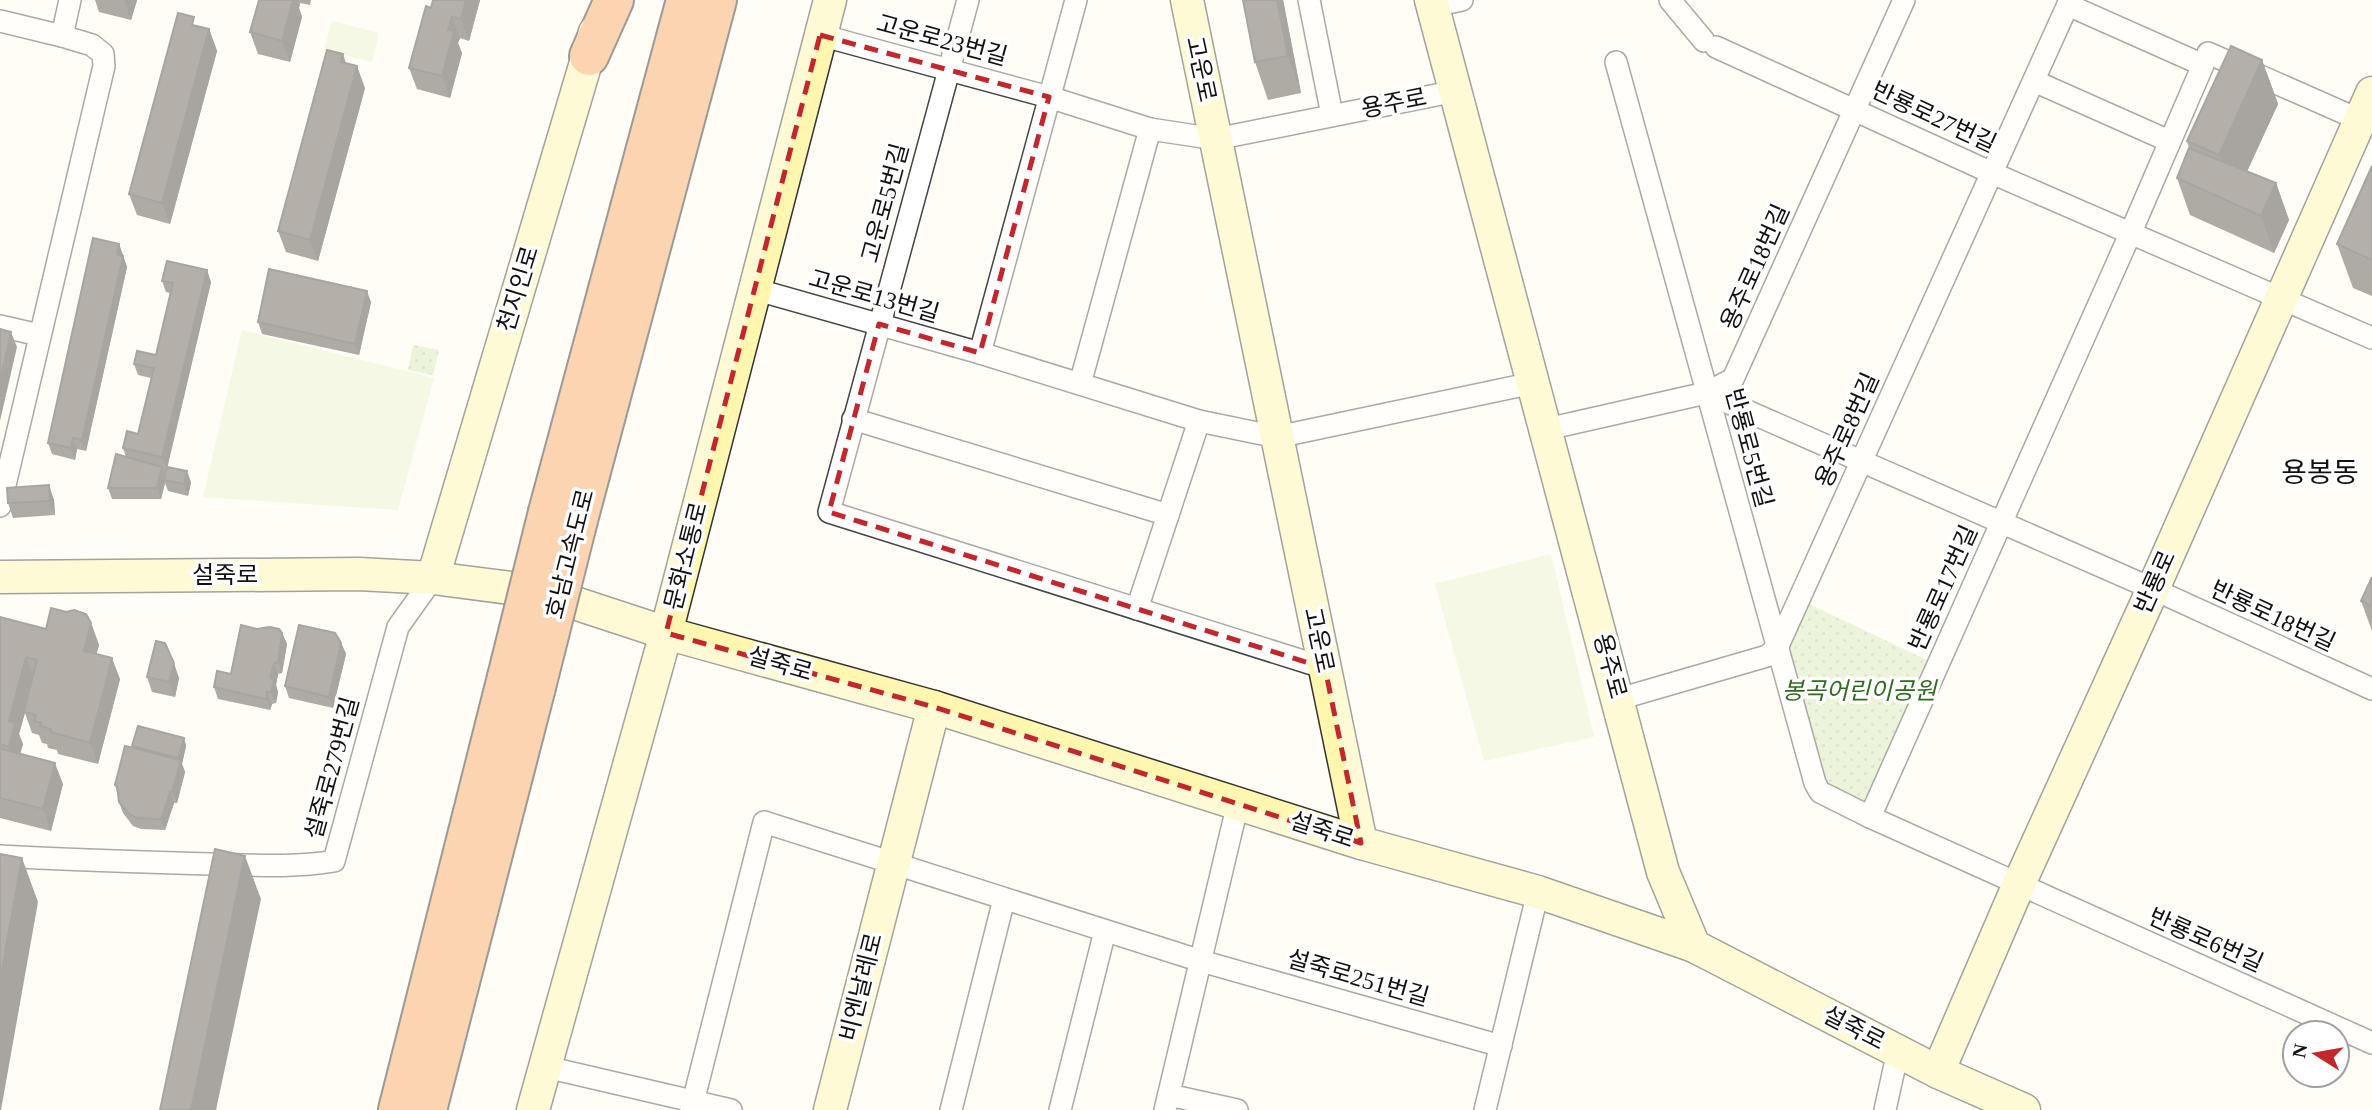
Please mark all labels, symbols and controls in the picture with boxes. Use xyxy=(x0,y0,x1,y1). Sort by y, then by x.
street label: 고운로23번길 xyxy=(874,10,1010,70)
street label: 고운로 xyxy=(1181,34,1221,104)
street label: 반룡로27번길 xyxy=(1868,77,2000,157)
street label: 용주로 xyxy=(1359,84,1429,122)
street label: 고운로5번길 xyxy=(857,141,913,265)
street label: 용주로18번길 xyxy=(1716,200,1794,334)
street label: 천지인로 xyxy=(493,243,543,335)
street label: 고운로13번길 xyxy=(806,265,942,327)
street label: 용주로8번길 xyxy=(1810,369,1884,491)
street label: 반룡로5번길 xyxy=(1721,386,1777,510)
district label: 용봉동 xyxy=(2281,457,2359,488)
street label: 호남고속도로 xyxy=(541,487,599,621)
street label: 문화소통로 xyxy=(660,499,712,613)
street label: 반룡로17번길 xyxy=(1904,521,1982,655)
street label: 반룡로 xyxy=(2130,546,2180,618)
street label: 설죽로 xyxy=(192,562,258,588)
street label: 반룡로18번길 xyxy=(2207,576,2339,656)
street label: 고운로 xyxy=(1299,605,1339,675)
street label: 용주로 xyxy=(1589,631,1631,701)
street label: 설죽로 xyxy=(745,642,815,686)
park label: 봉곡어린이공원 xyxy=(1782,678,1938,704)
street label: 설죽로279번길 xyxy=(300,694,364,842)
street label: 설죽로 xyxy=(1286,807,1358,853)
street label: 반룡로6번길 xyxy=(2145,903,2267,977)
street label: 비엔날레로 xyxy=(835,930,887,1044)
street label: 설죽로251번길 xyxy=(1284,945,1432,1011)
street label: 설죽로 xyxy=(1819,1001,1889,1055)
north arrow xyxy=(2281,1019,2351,1089)
text: N xyxy=(2288,1042,2311,1060)

